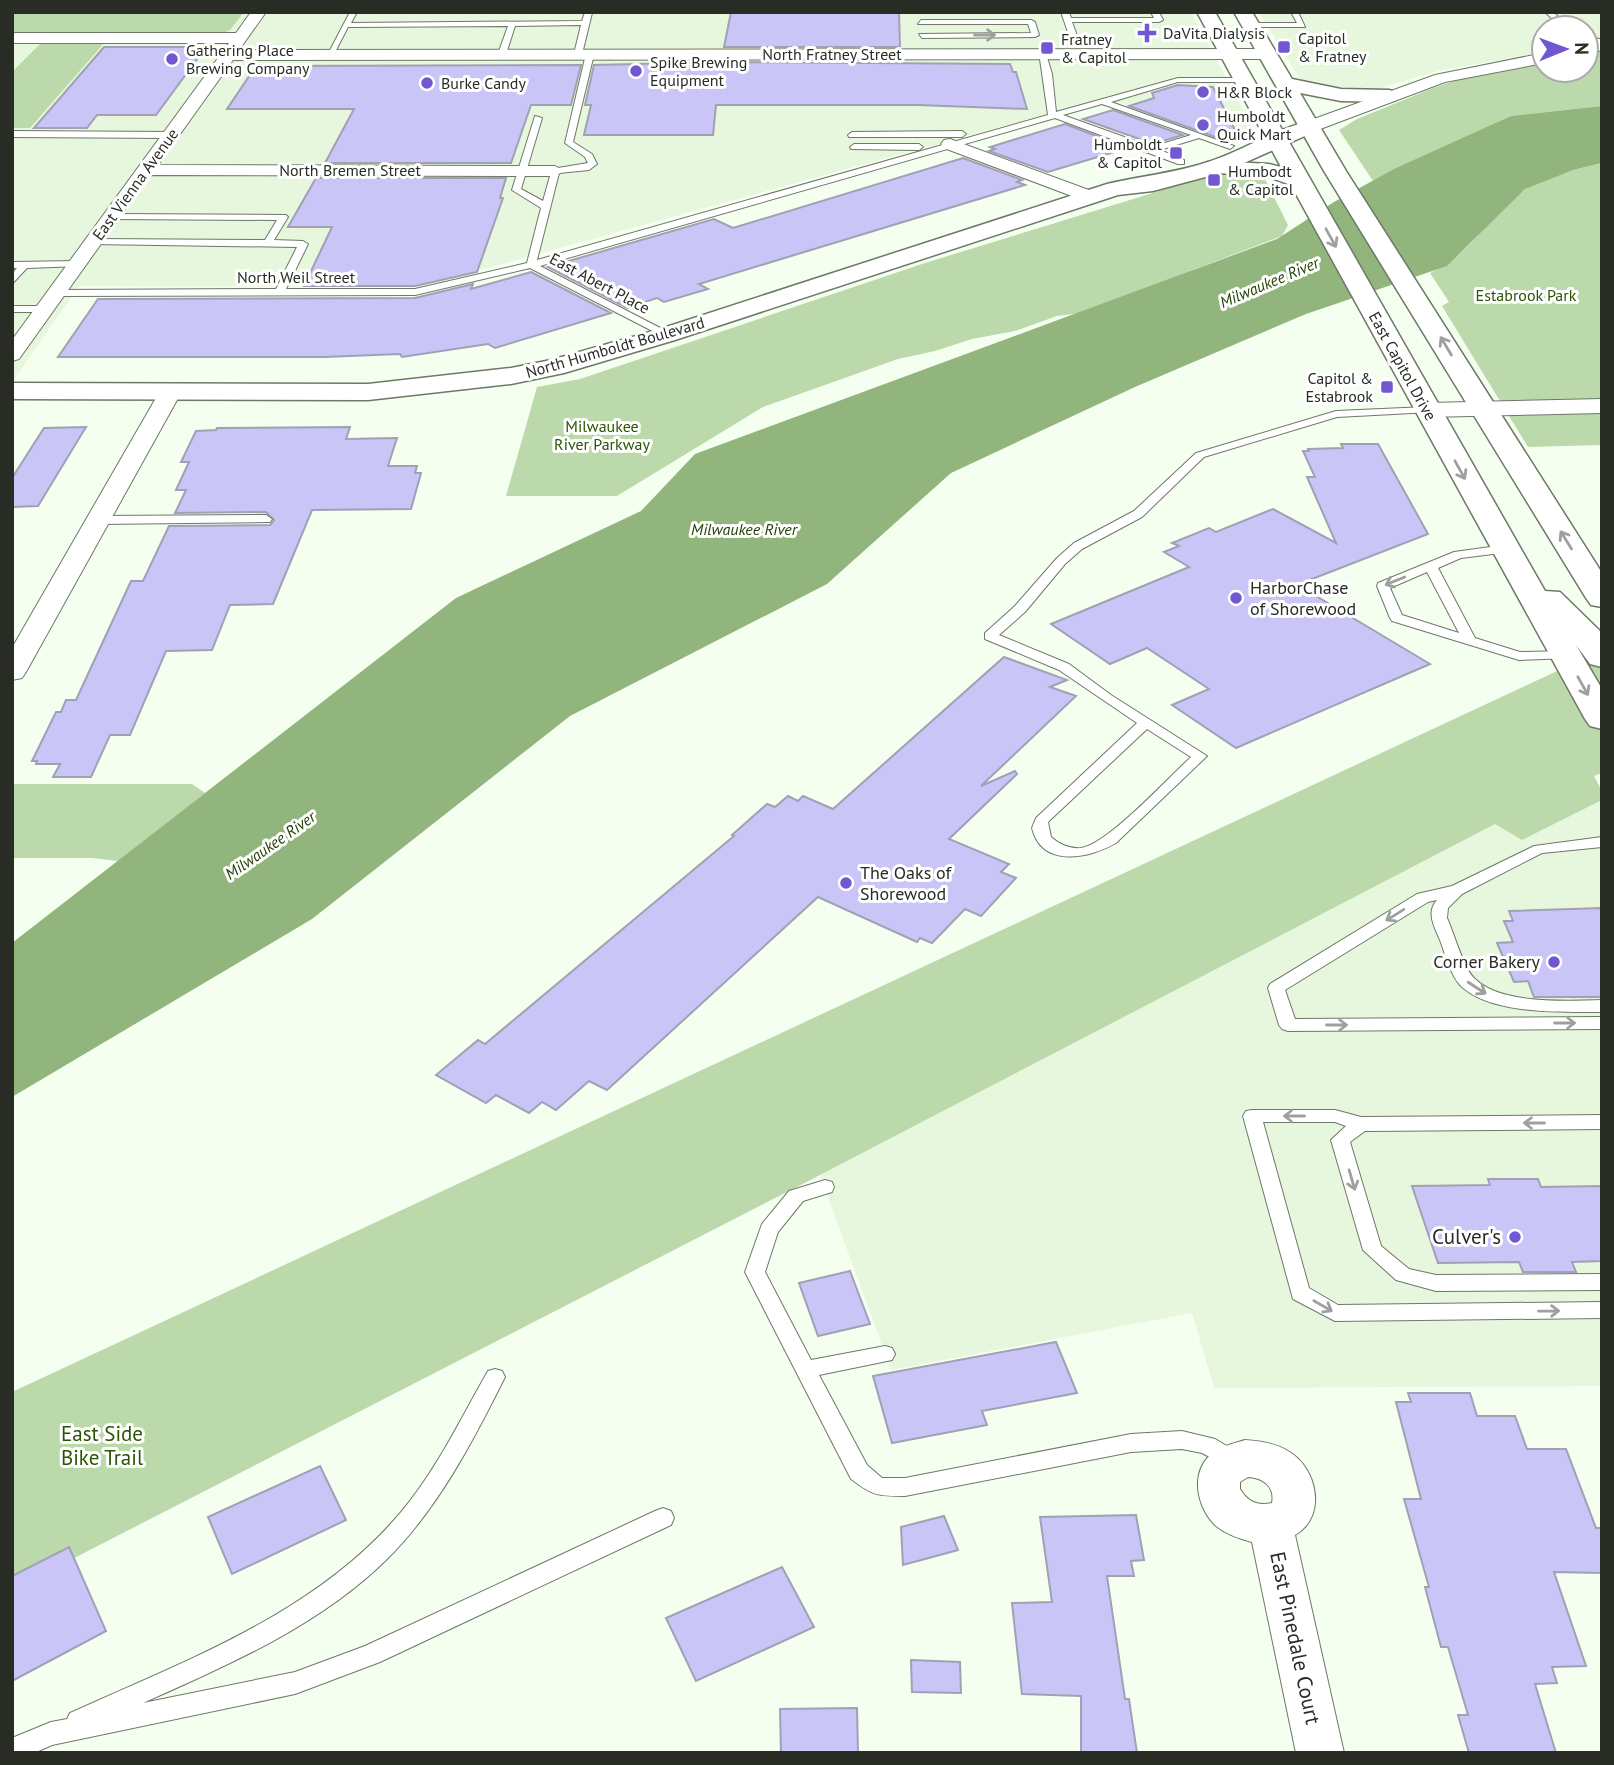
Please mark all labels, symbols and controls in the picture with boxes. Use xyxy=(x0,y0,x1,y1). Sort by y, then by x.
north arrow xyxy=(1530,14,1600,84)
marker: DaVita Dialysis xyxy=(1137,23,1157,43)
place label: DaVita Dialysis xyxy=(1163,23,1265,43)
one-way arrow xyxy=(973,28,996,42)
place label: Capitol & Fratney xyxy=(1298,28,1367,66)
place label: Fratney & Capitol xyxy=(1061,29,1127,67)
marker: Capitol & Fratney xyxy=(1276,39,1292,55)
place label: Gathering Place Brewing Company xyxy=(186,40,310,78)
marker: Fratney & Capitol xyxy=(1039,40,1055,56)
text: N xyxy=(1570,42,1594,55)
street label: North Fratney Street xyxy=(762,44,902,64)
marker: Gathering Place Brewing Company xyxy=(164,51,180,67)
place label: Spike Brewing Equipment xyxy=(650,52,747,90)
marker: Spike Brewing Equipment xyxy=(628,63,644,79)
place label: Burke Candy xyxy=(441,73,526,93)
marker: Burke Candy xyxy=(419,75,435,91)
place label: H&R Block xyxy=(1217,82,1292,102)
marker: H&R Block xyxy=(1195,84,1211,100)
place label: Humboldt Quick Mart xyxy=(1217,106,1292,144)
marker: Humboldt Quick Mart xyxy=(1195,117,1211,133)
street label: East Vienna Avenue xyxy=(88,124,182,244)
place label: Humboldt & Capitol xyxy=(1094,134,1163,172)
marker: Humboldt & Capitol xyxy=(1168,145,1184,161)
street label: North Bremen Street xyxy=(279,160,421,180)
place label: Humbodt & Capitol xyxy=(1228,161,1294,199)
marker: Humbodt & Capitol xyxy=(1206,172,1222,188)
one-way arrow xyxy=(1324,227,1338,247)
street label: East Abert Place xyxy=(546,248,654,318)
water label: Milwaukee River xyxy=(1216,251,1323,312)
street label: North Weil Street xyxy=(237,267,356,287)
park label: Estabrook Park xyxy=(1476,285,1577,305)
street label: East Capitol Drive xyxy=(1365,308,1441,424)
street label: North Humboldt Boulevard xyxy=(523,312,707,382)
one-way arrow xyxy=(1439,337,1453,357)
place label: Capitol & Estabrook xyxy=(1305,368,1373,406)
marker: Capitol & Estabrook xyxy=(1379,379,1395,395)
park label: Milwaukee River Parkway xyxy=(554,416,650,454)
one-way arrow xyxy=(1453,459,1467,479)
water label: Milwaukee River xyxy=(691,519,799,539)
one-way arrow xyxy=(1558,531,1572,551)
place label: HarborChase of Shorewood xyxy=(1250,576,1356,620)
one-way arrow xyxy=(1385,576,1407,589)
marker: HarborChase of Shorewood xyxy=(1228,590,1244,606)
one-way arrow xyxy=(1576,675,1590,695)
water label: Milwaukee River xyxy=(221,805,321,884)
place label: The Oaks of Shorewood xyxy=(860,861,952,905)
marker: The Oaks of Shorewood xyxy=(838,875,854,891)
one-way arrow xyxy=(1385,908,1405,922)
place label: Corner Bakery xyxy=(1433,950,1541,973)
marker: Corner Bakery xyxy=(1546,954,1562,970)
one-way arrow xyxy=(1467,980,1486,995)
one-way arrow xyxy=(1553,1016,1576,1030)
one-way arrow xyxy=(1325,1018,1348,1032)
one-way arrow xyxy=(1283,1109,1306,1123)
one-way arrow xyxy=(1522,1116,1545,1130)
one-way arrow xyxy=(1346,1169,1359,1191)
place label: Culver's xyxy=(1432,1223,1501,1250)
marker: Culver's xyxy=(1507,1229,1523,1245)
one-way arrow xyxy=(1312,1300,1333,1313)
one-way arrow xyxy=(1537,1304,1560,1318)
park label: East Side Bike Trail xyxy=(61,1420,143,1471)
street label: East Pinedale Court xyxy=(1264,1549,1327,1727)

